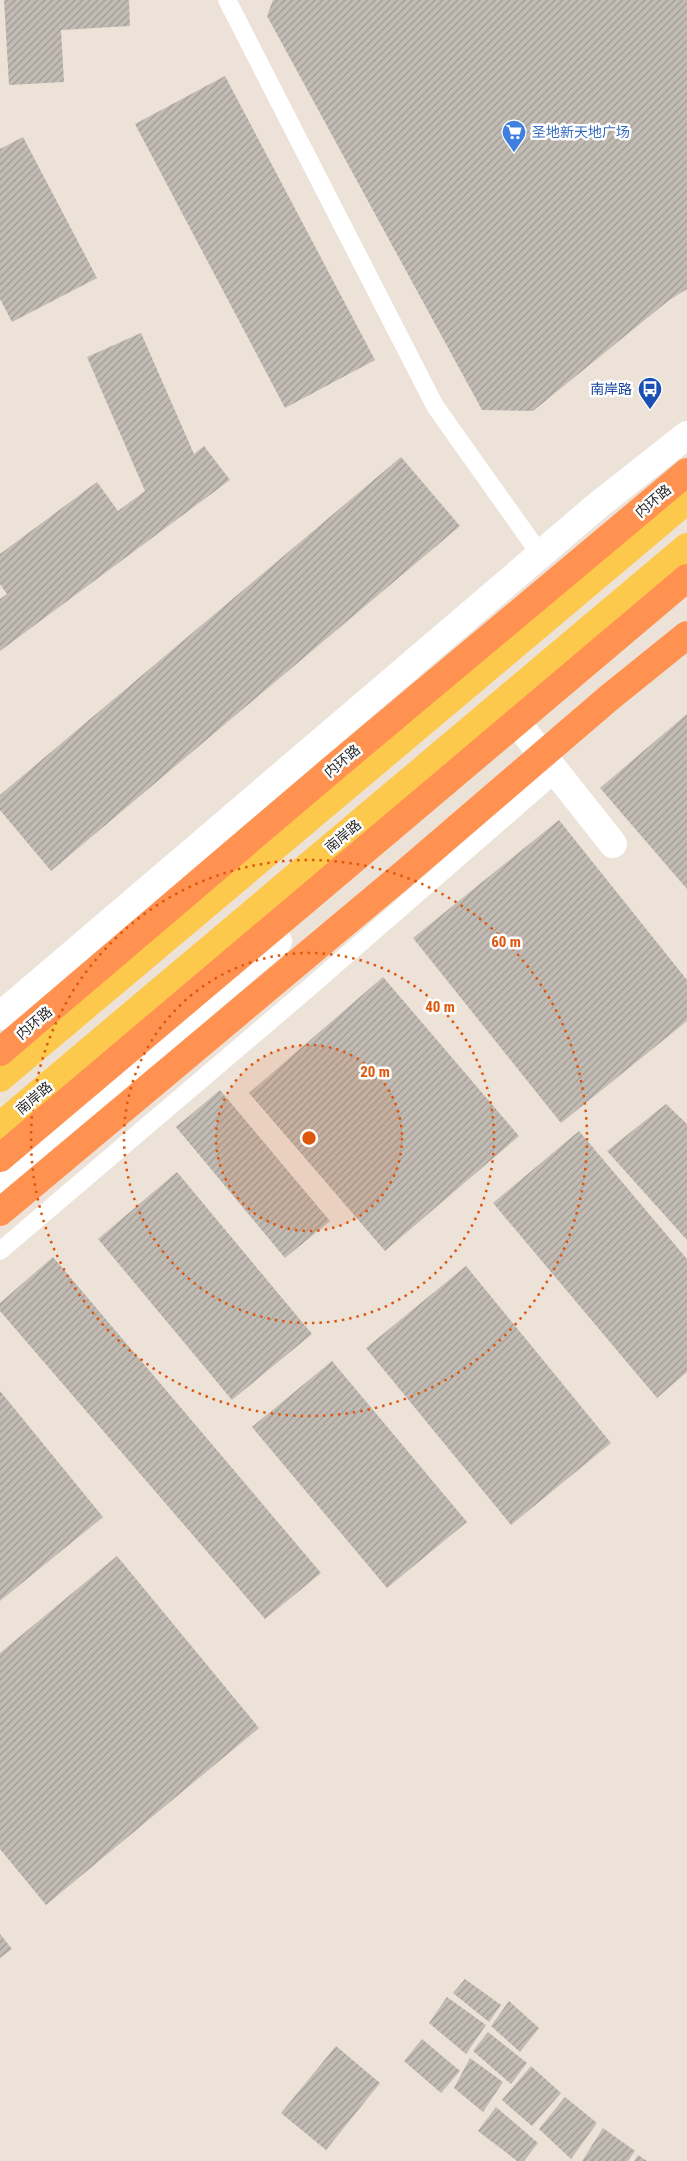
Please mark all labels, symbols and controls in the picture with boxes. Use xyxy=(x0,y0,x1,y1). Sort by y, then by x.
supermarket icon: 圣地新天地广场 xyxy=(501,119,527,153)
place label: 圣地新天地广场 xyxy=(532,124,630,140)
bus stop icon: 南岸路 xyxy=(637,376,663,410)
place label: 南岸路 xyxy=(590,381,632,397)
street label: 内环路 xyxy=(632,481,674,521)
street label: 内环路 xyxy=(321,741,363,781)
street label: 南岸路 xyxy=(322,816,364,856)
text: 60 m xyxy=(491,933,521,951)
text: 40 m xyxy=(425,998,455,1016)
street label: 内环路 xyxy=(13,1003,55,1043)
text: 20 m xyxy=(360,1063,390,1081)
street label: 南岸路 xyxy=(13,1078,55,1118)
centre of rings xyxy=(300,1129,318,1147)

